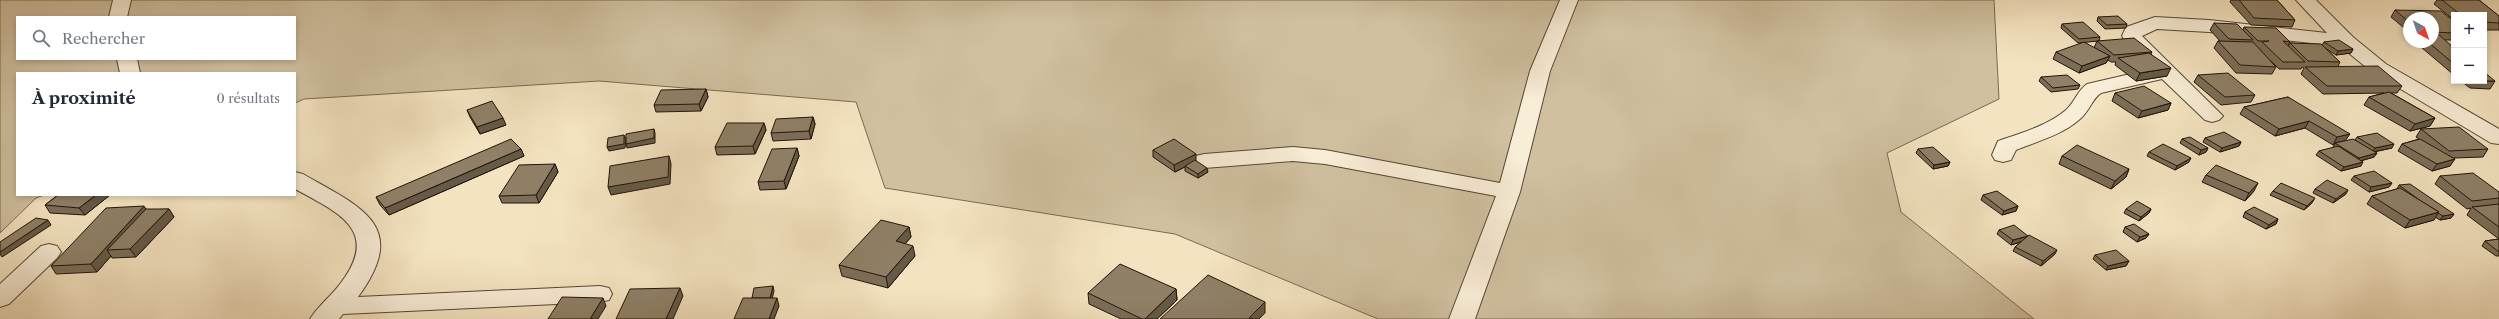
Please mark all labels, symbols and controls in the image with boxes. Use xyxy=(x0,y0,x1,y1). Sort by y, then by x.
north arrow xyxy=(2403,12,2439,48)
map controls xyxy=(2451,12,2487,84)
button: + xyxy=(2451,12,2487,48)
search box xyxy=(16,16,296,60)
icon: search xyxy=(30,27,52,49)
text: Rechercher xyxy=(62,29,145,48)
button: − xyxy=(2451,48,2487,84)
text: À proximité xyxy=(32,88,136,108)
text: 0 résultats xyxy=(216,90,280,106)

